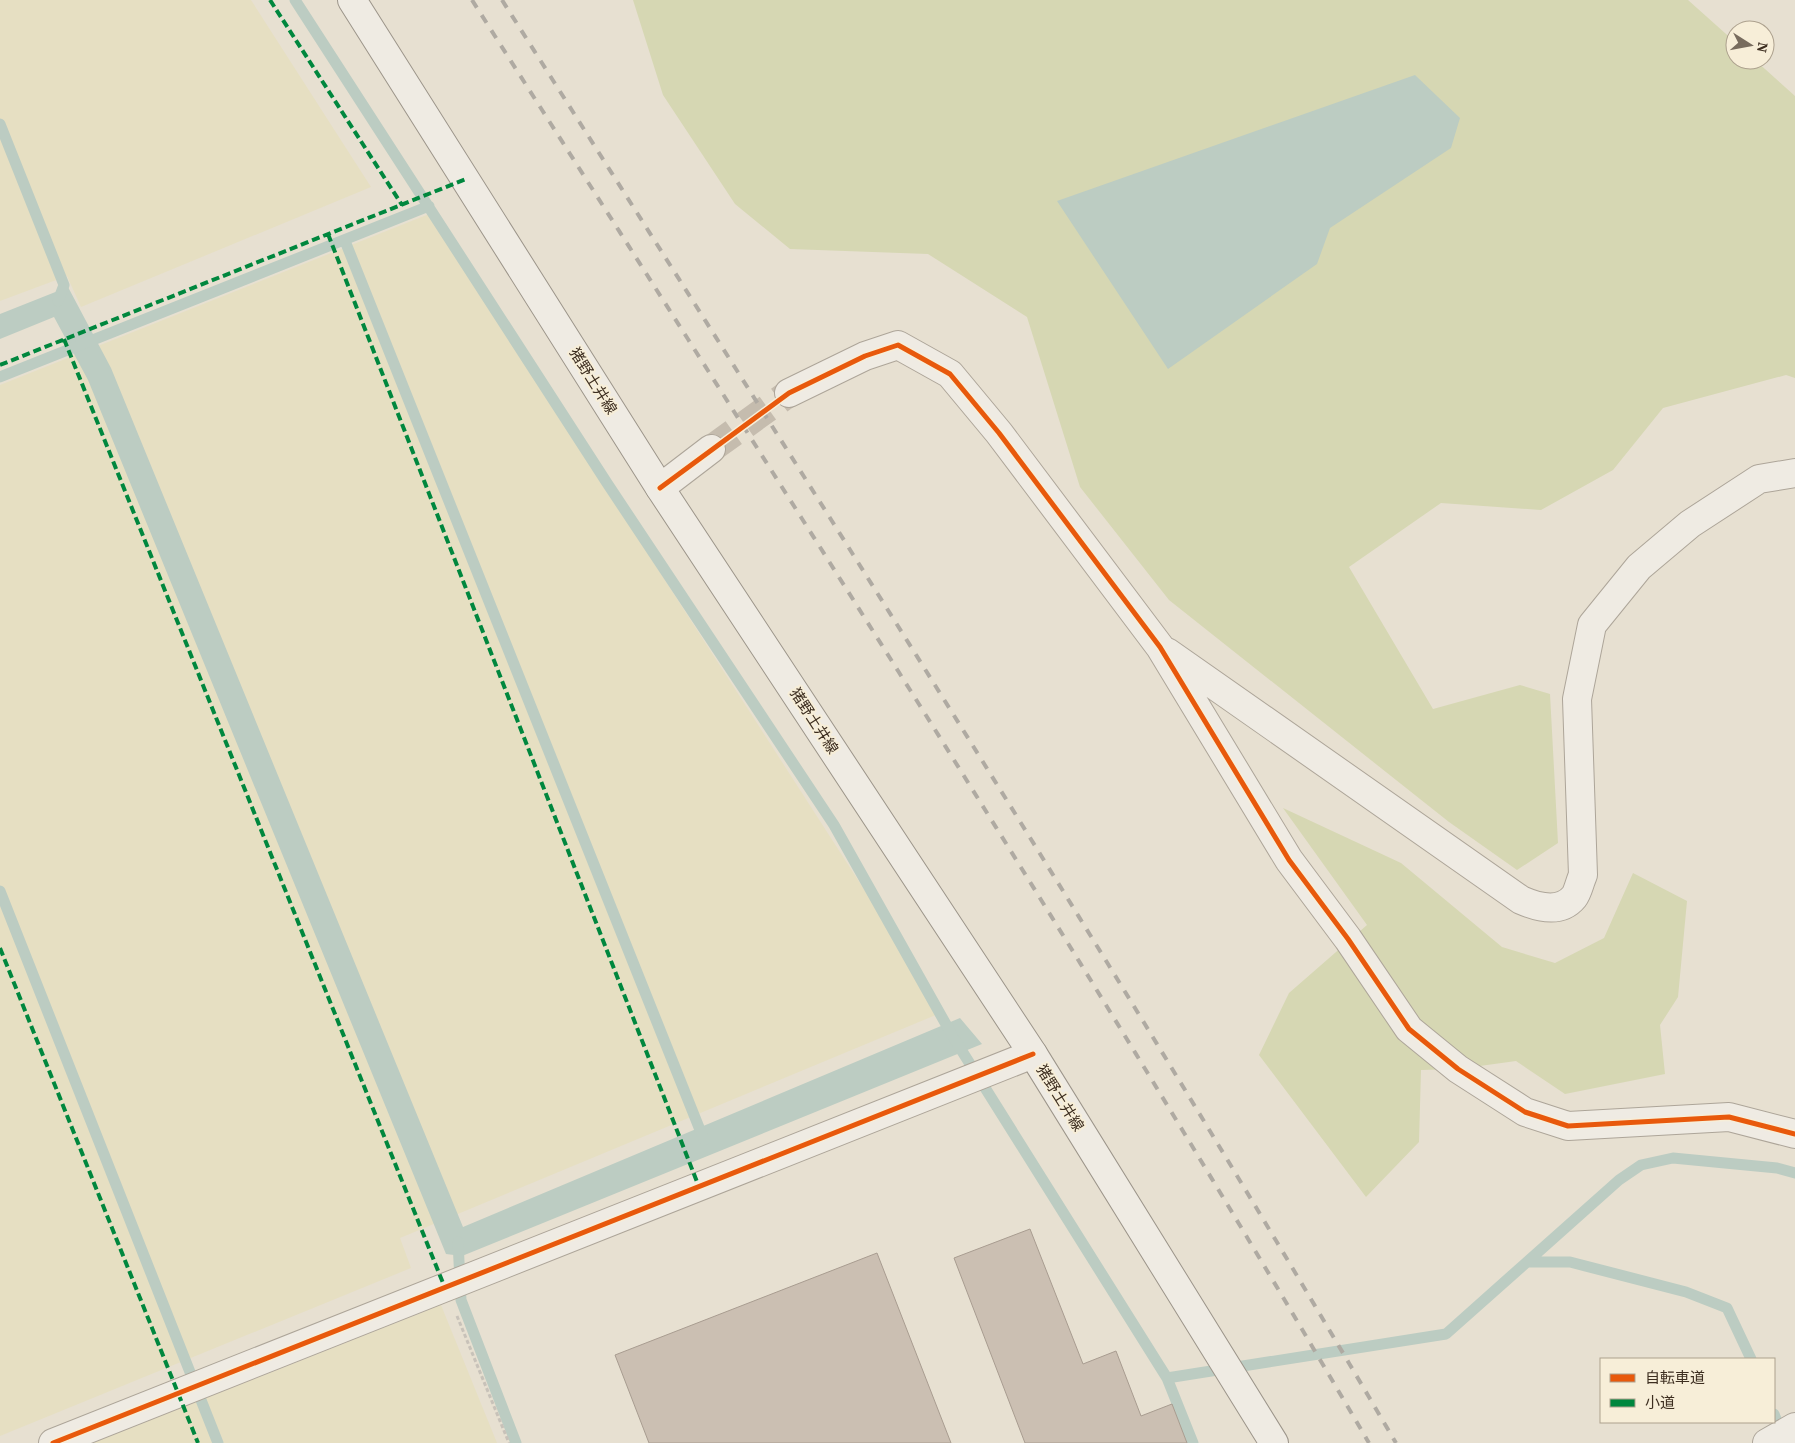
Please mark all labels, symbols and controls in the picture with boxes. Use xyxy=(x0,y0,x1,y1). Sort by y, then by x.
north arrow xyxy=(1725,20,1775,70)
text: N xyxy=(1752,41,1774,54)
street label: 猪野土井線 xyxy=(565,343,622,418)
street label: 猪野土井線 xyxy=(785,684,844,758)
street label: 猪野土井線 xyxy=(1032,1060,1089,1135)
legend xyxy=(1600,1358,1775,1423)
text: 自転車道 xyxy=(1645,1367,1705,1388)
text: 小道 xyxy=(1645,1392,1675,1413)

